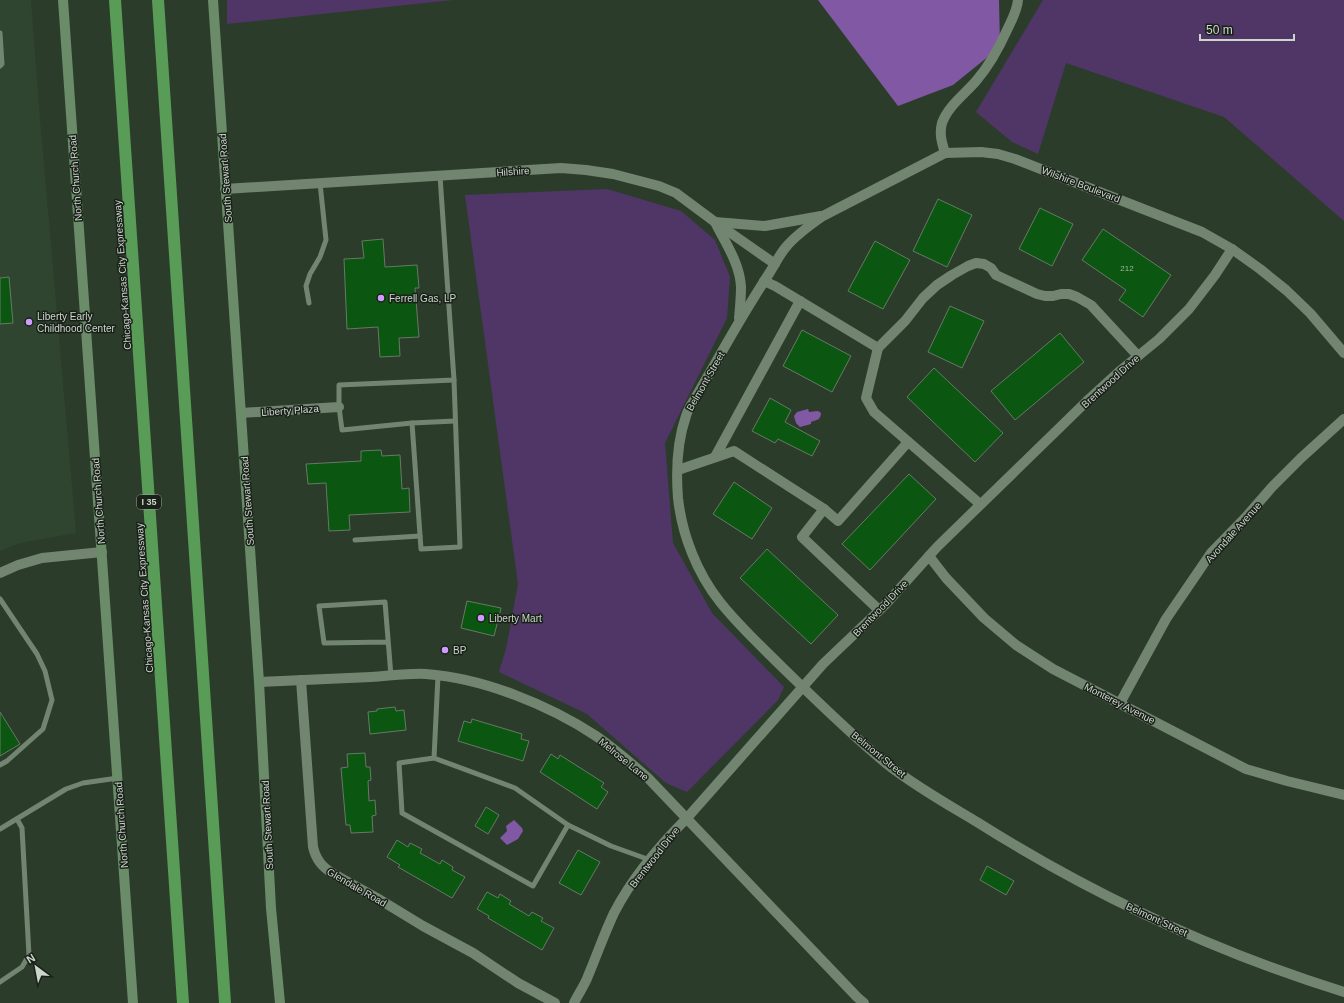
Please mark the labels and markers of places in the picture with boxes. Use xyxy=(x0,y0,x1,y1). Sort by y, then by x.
marker: Ferrell Gas, LP xyxy=(376,293,386,303)
place label: Ferrell Gas, LP xyxy=(389,293,457,304)
place label: Liberty Early Childhood Center xyxy=(37,311,115,334)
marker: Liberty Early Childhood Center xyxy=(24,317,34,327)
marker: Liberty Mart xyxy=(476,613,486,623)
place label: Liberty Mart xyxy=(489,613,542,624)
marker: BP xyxy=(440,645,450,655)
place label: BP xyxy=(453,645,467,656)

